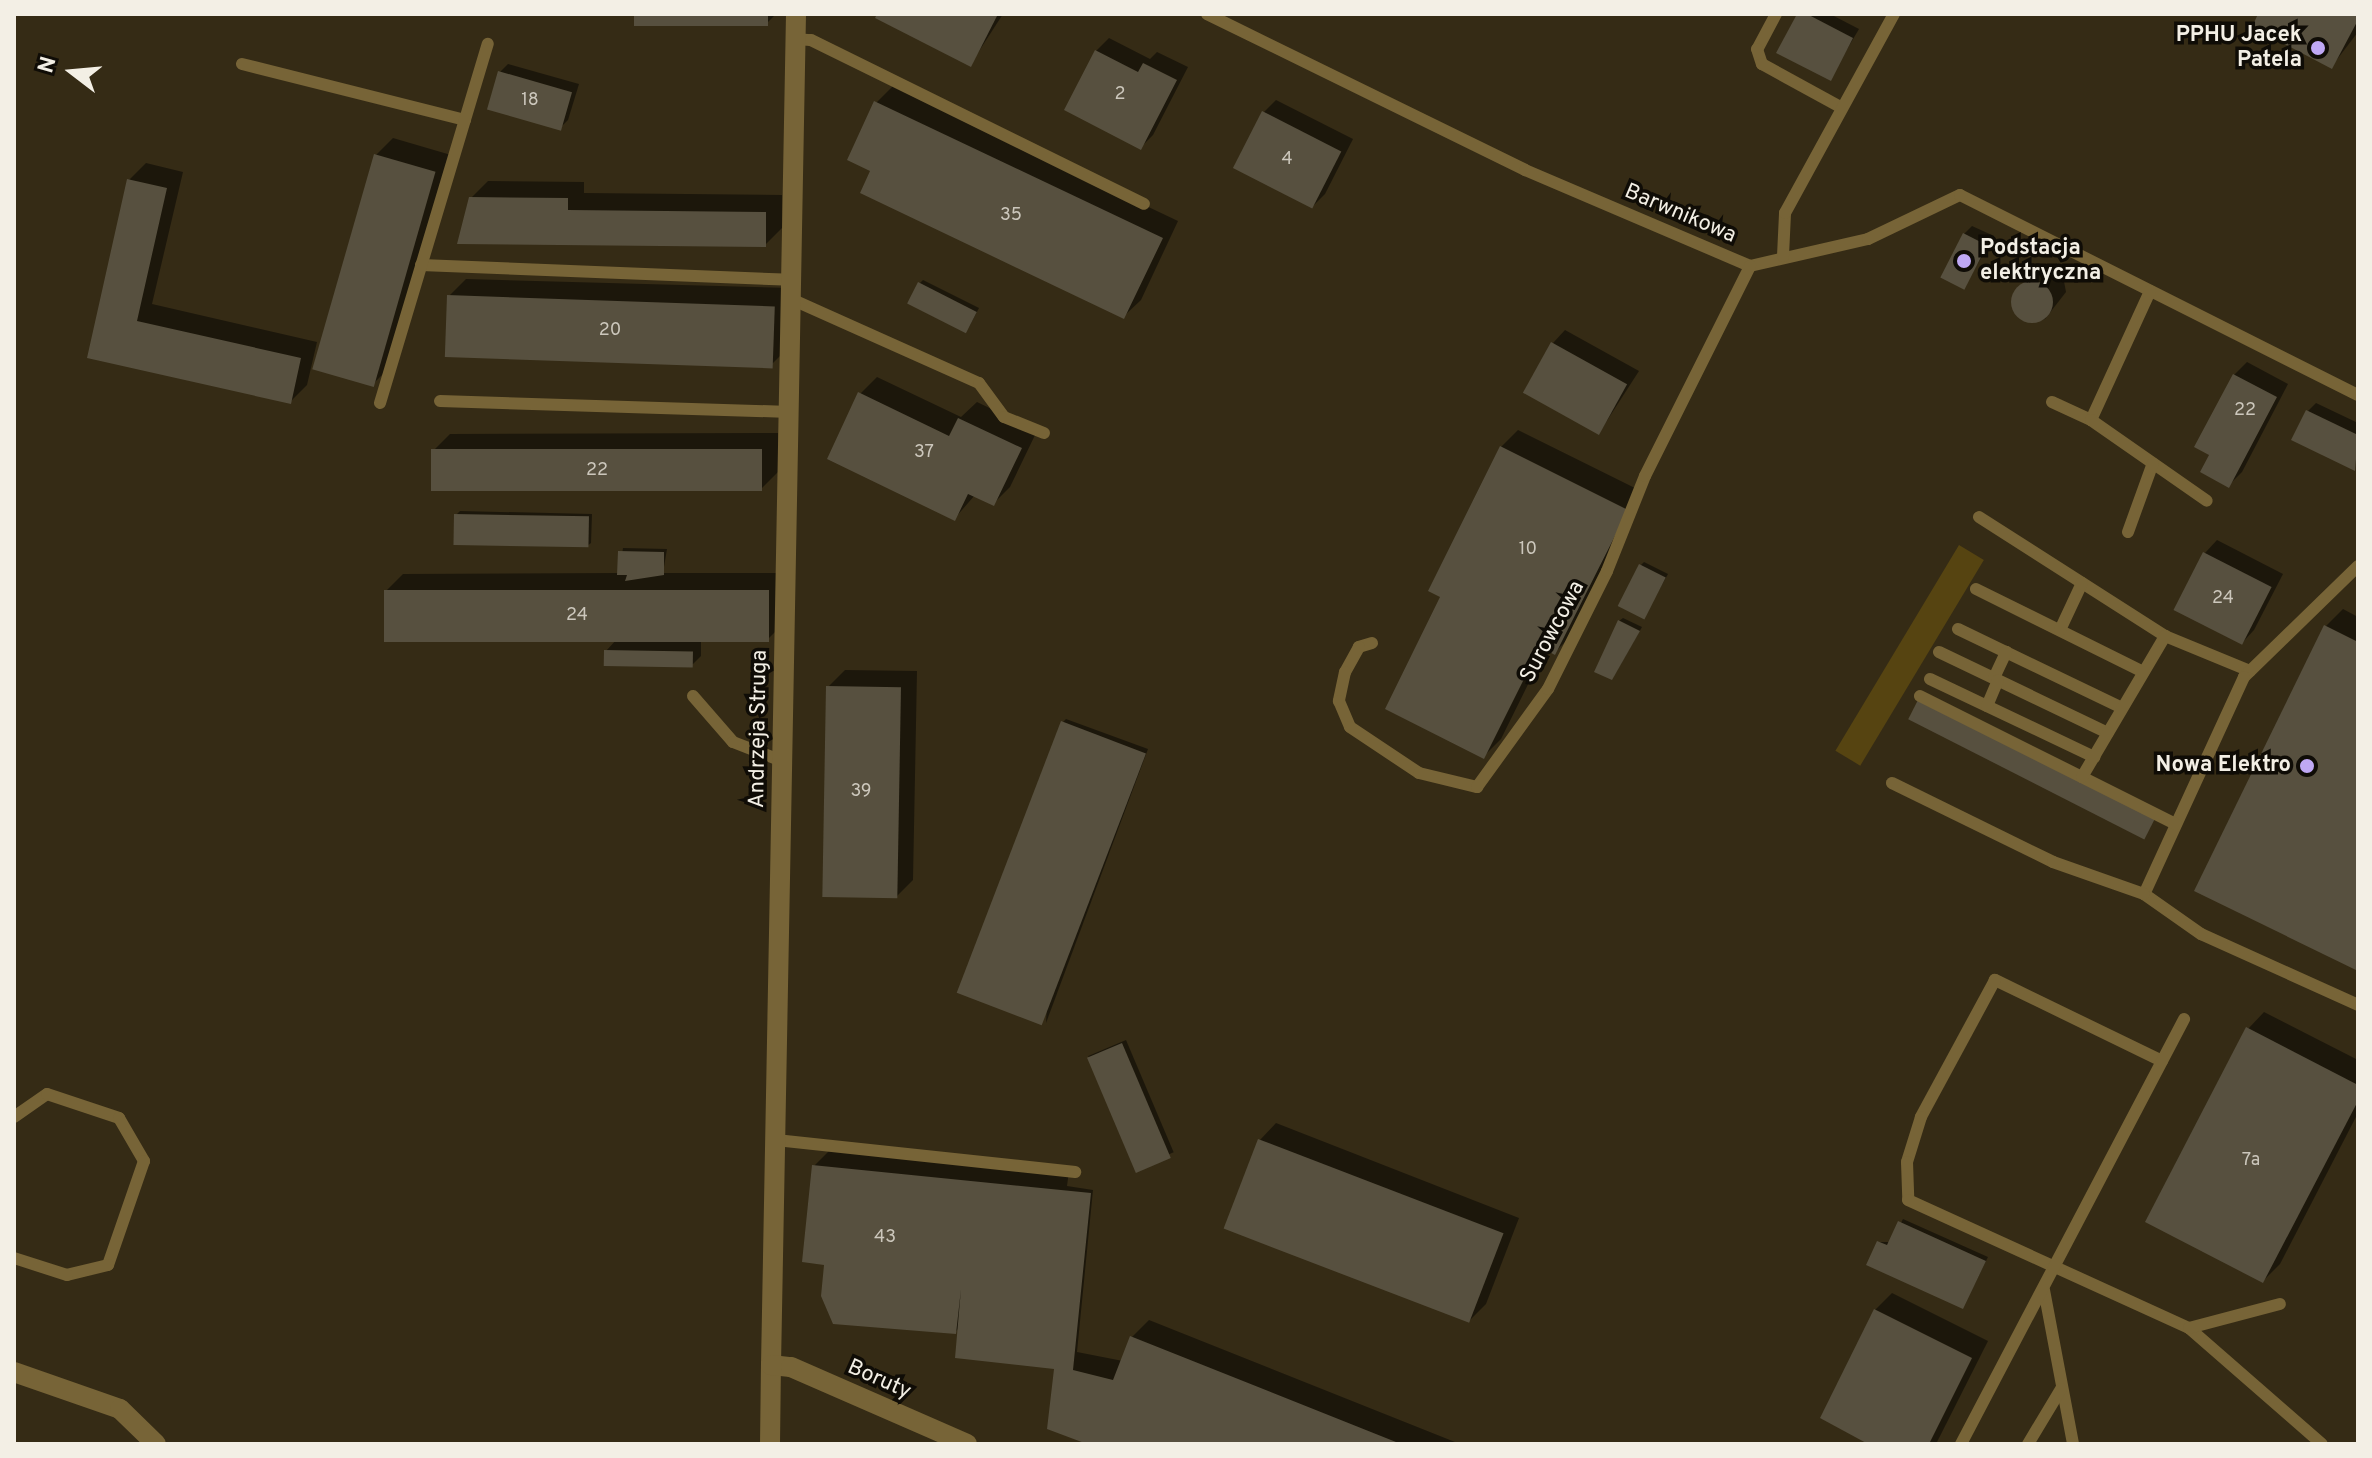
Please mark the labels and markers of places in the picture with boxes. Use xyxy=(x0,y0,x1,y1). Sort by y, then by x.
place label: PPHU Jacek Patela xyxy=(2176,22,2302,74)
marker: PPHU Jacek Patela xyxy=(2309,39,2327,57)
place label: Podstacja elektryczna xyxy=(1980,235,2101,286)
marker: Podstacja elektryczna xyxy=(1955,252,1973,270)
place label: Nowa Elektro xyxy=(2156,753,2291,779)
marker: Nowa Elektro xyxy=(2298,757,2316,775)

